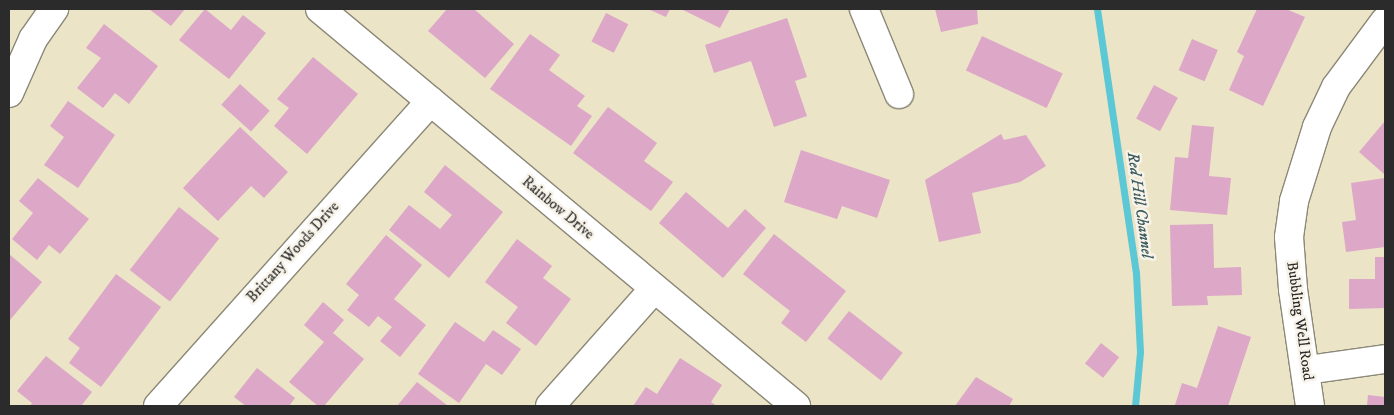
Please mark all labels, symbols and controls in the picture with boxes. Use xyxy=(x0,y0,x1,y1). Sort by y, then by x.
water label: Red Hill Channel xyxy=(1123,151,1157,259)
street label: Rainbow Drive xyxy=(518,173,598,243)
street label: Brittany Woods Drive xyxy=(243,198,343,306)
street label: Bubbling Well Road xyxy=(1283,260,1317,382)

